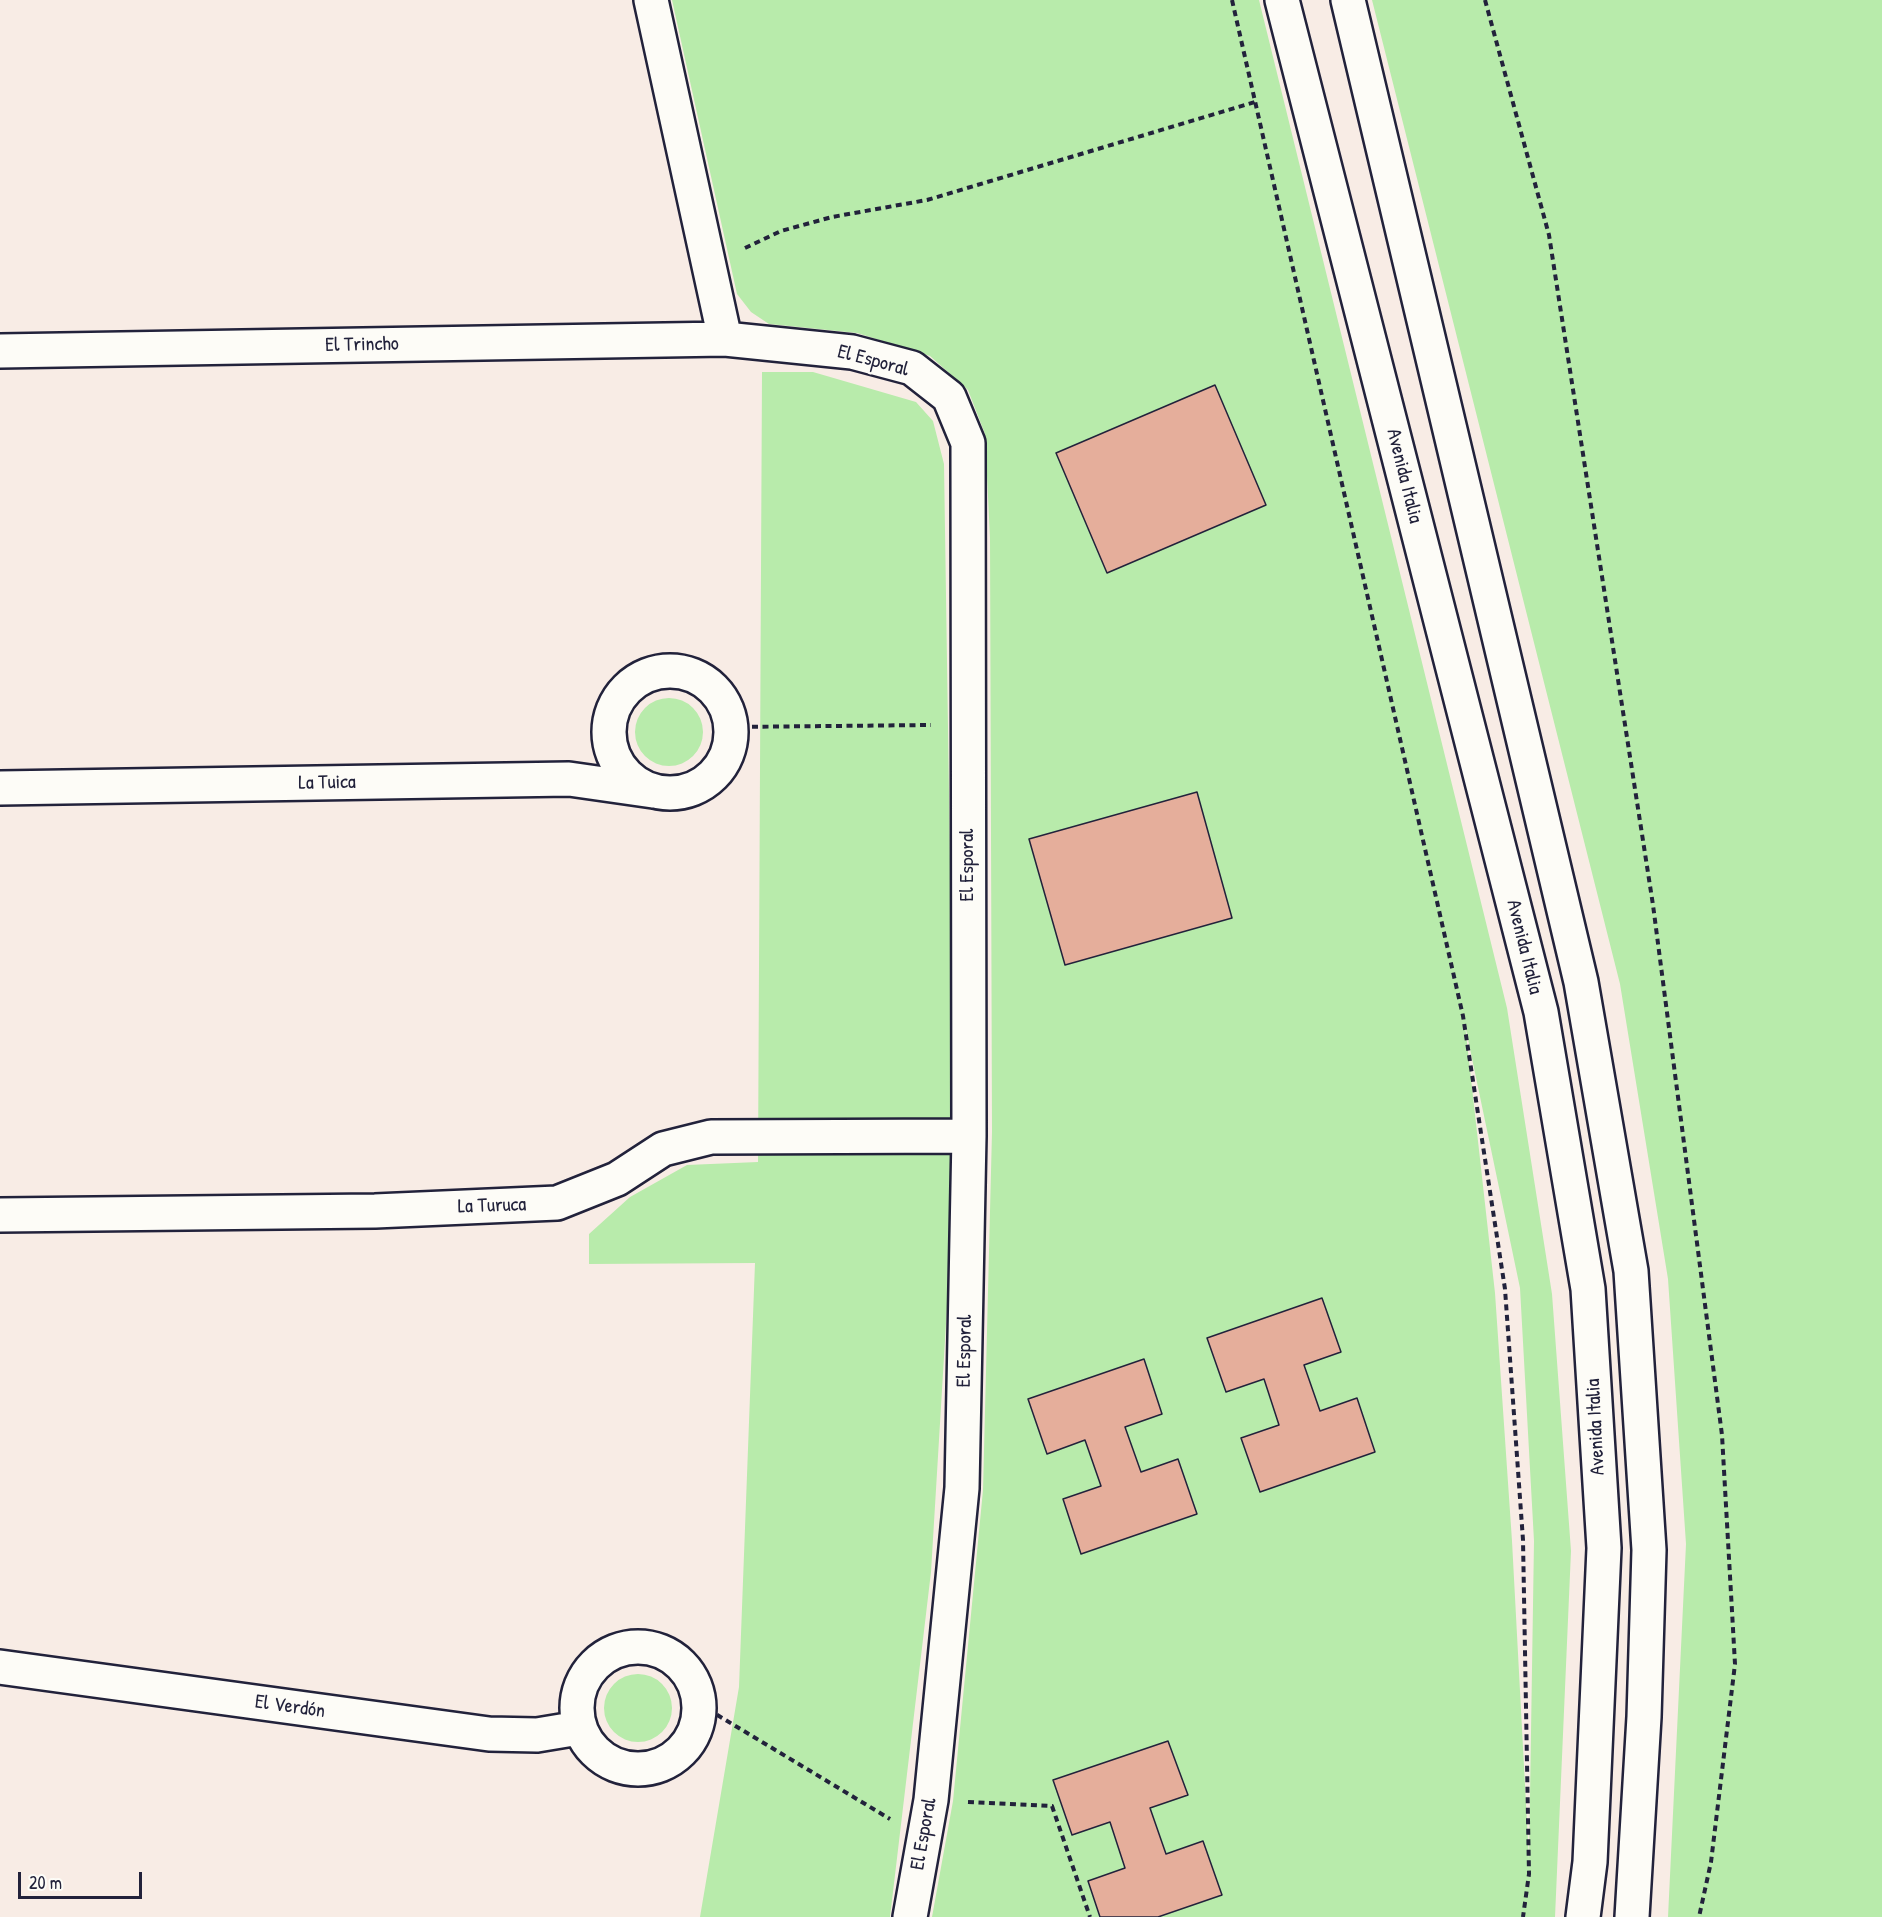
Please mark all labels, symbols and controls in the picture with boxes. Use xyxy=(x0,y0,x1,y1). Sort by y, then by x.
street label: El Trincho xyxy=(325,332,399,358)
street label: El Esporal xyxy=(835,340,911,382)
street label: Avenida Italia xyxy=(1381,426,1427,526)
street label: La Tuica xyxy=(298,771,356,795)
street label: El Esporal xyxy=(956,829,980,901)
street label: Avenida Italia xyxy=(1501,897,1547,997)
street label: La Turuca xyxy=(457,1193,527,1219)
street label: El Esporal xyxy=(952,1314,978,1388)
street label: Avenida Italia xyxy=(1581,1378,1611,1476)
street label: El Verdón xyxy=(253,1690,327,1724)
street label: El Esporal xyxy=(906,1796,942,1872)
scale bar xyxy=(21,1860,146,1898)
text: 20 m xyxy=(29,1870,62,1895)

